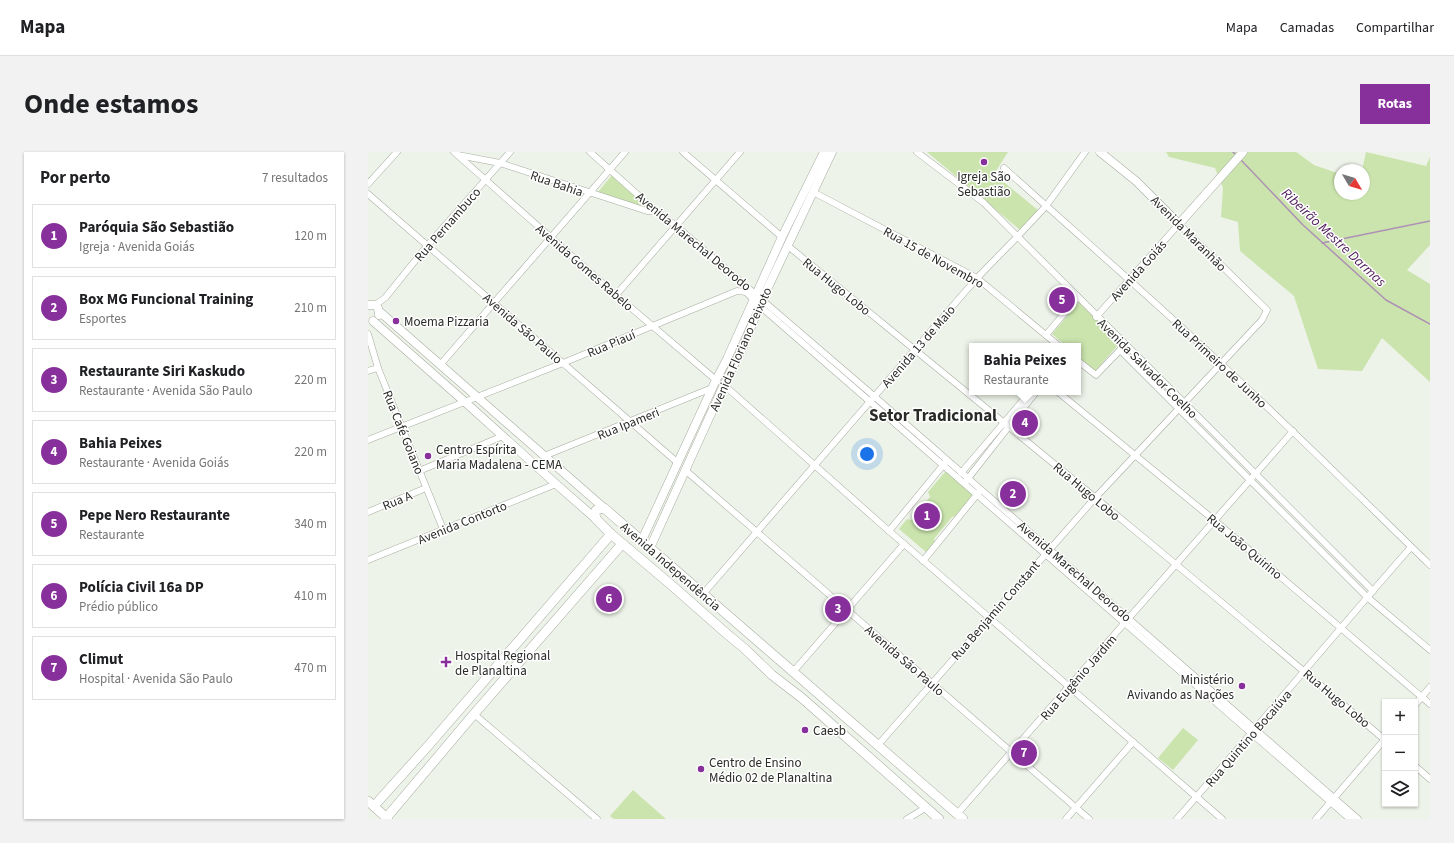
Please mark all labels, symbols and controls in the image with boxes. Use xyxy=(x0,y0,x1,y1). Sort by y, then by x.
text: Mapa xyxy=(20,14,65,41)
text: Mapa xyxy=(1226,18,1258,38)
text: Camadas xyxy=(1280,18,1334,38)
text: Compartilhar xyxy=(1356,18,1434,38)
text: Onde estamos xyxy=(24,84,198,124)
button: Rotas xyxy=(1360,84,1430,124)
marker: Igreja São Sebastião xyxy=(979,157,989,167)
north arrow xyxy=(1334,164,1370,200)
text: Por perto xyxy=(40,166,110,190)
street label: Rua Bahia xyxy=(528,167,585,201)
place label: Igreja São Sebastião xyxy=(957,168,1011,201)
text: 7 resultados xyxy=(262,169,328,187)
street label: Rua Pernambuco xyxy=(410,184,485,266)
water label: Ribeirão Mestre Darmas xyxy=(1277,184,1390,292)
street label: Avenida Marechal Deorodo xyxy=(632,188,755,295)
street label: Avenida Maranhão xyxy=(1146,192,1230,276)
text: Paróquia São Sebastião xyxy=(79,217,234,238)
street label: Avenida Gomes Rabelo xyxy=(532,220,637,315)
street label: Rua 15 de Novembro xyxy=(880,223,987,293)
text: 1 xyxy=(51,227,57,245)
text: 120 m xyxy=(294,227,327,245)
street label: Avenida Goiás xyxy=(1107,236,1171,305)
text: Igreja · Avenida Goiás xyxy=(79,238,194,256)
street label: Rua Hugo Lobo xyxy=(799,254,874,320)
street label: Avenida Floriano Peixoto xyxy=(705,284,776,414)
pin: 5 xyxy=(1049,285,1075,315)
text: Box MG Funcional Training xyxy=(79,289,253,310)
street label: Avenida São Paulo xyxy=(479,289,566,368)
text: 2 xyxy=(51,299,57,317)
text: 210 m xyxy=(294,299,327,317)
street label: Avenida 13 de Maio xyxy=(878,301,960,392)
text: Esportes xyxy=(79,310,126,328)
place label: Moema Pizzaria xyxy=(404,313,489,331)
street label: Avenida Salvador Coelho xyxy=(1093,315,1201,423)
street label: Rua Primeiro de Junho xyxy=(1168,315,1271,413)
marker: Moema Pizzaria xyxy=(391,316,401,326)
street label: Rua Piauí xyxy=(584,325,639,362)
popup xyxy=(969,343,1081,395)
text: Bahia Peixes xyxy=(984,350,1066,371)
text: Restaurante Siri Kaskudo xyxy=(79,361,245,382)
text: 3 xyxy=(51,371,57,389)
text: 220 m xyxy=(294,371,327,389)
text: Restaurante xyxy=(984,371,1049,389)
text: Restaurante · Avenida São Paulo xyxy=(79,382,253,400)
street label: Rua Café Goiano xyxy=(378,388,428,477)
street label: Rua Ipameri xyxy=(595,403,662,445)
district label: Setor Tradicional xyxy=(869,404,997,428)
pin: 4 xyxy=(1012,408,1038,438)
text: Bahia Peixes xyxy=(79,433,162,454)
place label: Centro Espírita Maria Madalena - CEMA xyxy=(436,441,563,474)
text: 4 xyxy=(51,443,57,461)
text: 220 m xyxy=(294,443,327,461)
your location xyxy=(857,444,877,464)
marker: Centro Espírita Maria Madalena - CEMA xyxy=(423,451,433,461)
text: Restaurante · Avenida Goiás xyxy=(79,454,229,472)
street label: Rua Hugo Lobo xyxy=(1049,458,1124,525)
pin: 2 xyxy=(1000,479,1026,509)
street label: Rua A xyxy=(380,486,416,515)
street label: Avenida Contorto xyxy=(415,497,510,549)
pin: 1 xyxy=(914,501,940,531)
text: Pepe Nero Restaurante xyxy=(79,505,230,526)
street label: Rua João Quirino xyxy=(1203,510,1286,584)
text: 5 xyxy=(51,515,57,533)
text: 340 m xyxy=(294,515,327,533)
street label: Avenida Marechal Deorodo xyxy=(1013,517,1135,626)
street label: Avenida Independência xyxy=(616,518,724,615)
text: Restaurante xyxy=(79,526,144,544)
street label: Rua Benjamin Constant xyxy=(947,556,1045,665)
text: Polícia Civil 16a DP xyxy=(79,577,204,598)
pin: 6 xyxy=(596,584,622,614)
text: 6 xyxy=(51,587,57,605)
text: 410 m xyxy=(294,587,327,605)
pin: 3 xyxy=(825,594,851,624)
text: Prédio público xyxy=(79,598,158,616)
street label: Avenida São Paulo xyxy=(861,621,948,700)
street label: Rua Eugênio Jardim xyxy=(1036,631,1121,725)
place label: Hospital Regional de Planaltina xyxy=(455,647,550,680)
text: Climut xyxy=(79,649,123,670)
marker: Hospital Regional de Planaltina xyxy=(440,656,452,668)
text: 7 xyxy=(51,659,57,677)
text: 470 m xyxy=(294,659,327,677)
street label: Rua Hugo Lobo xyxy=(1299,665,1374,732)
text: Hospital · Avenida São Paulo xyxy=(79,670,233,688)
place label: Ministério Avivando as Nações xyxy=(1127,671,1235,704)
marker: Ministério Avivando as Nações xyxy=(1237,681,1247,691)
street label: Rua Quintino Bocaiúva xyxy=(1201,686,1296,791)
map controls xyxy=(1382,699,1418,807)
button: + xyxy=(1382,699,1418,735)
place label: Caesb xyxy=(813,722,846,740)
marker: Caesb xyxy=(800,725,810,735)
button: − xyxy=(1382,735,1418,771)
pin: 7 xyxy=(1011,738,1037,768)
place label: Centro de Ensino Médio 02 de Planaltina xyxy=(709,754,832,787)
marker: Centro de Ensino Médio 02 de Planaltina xyxy=(696,764,706,774)
button: layers xyxy=(1382,771,1418,807)

